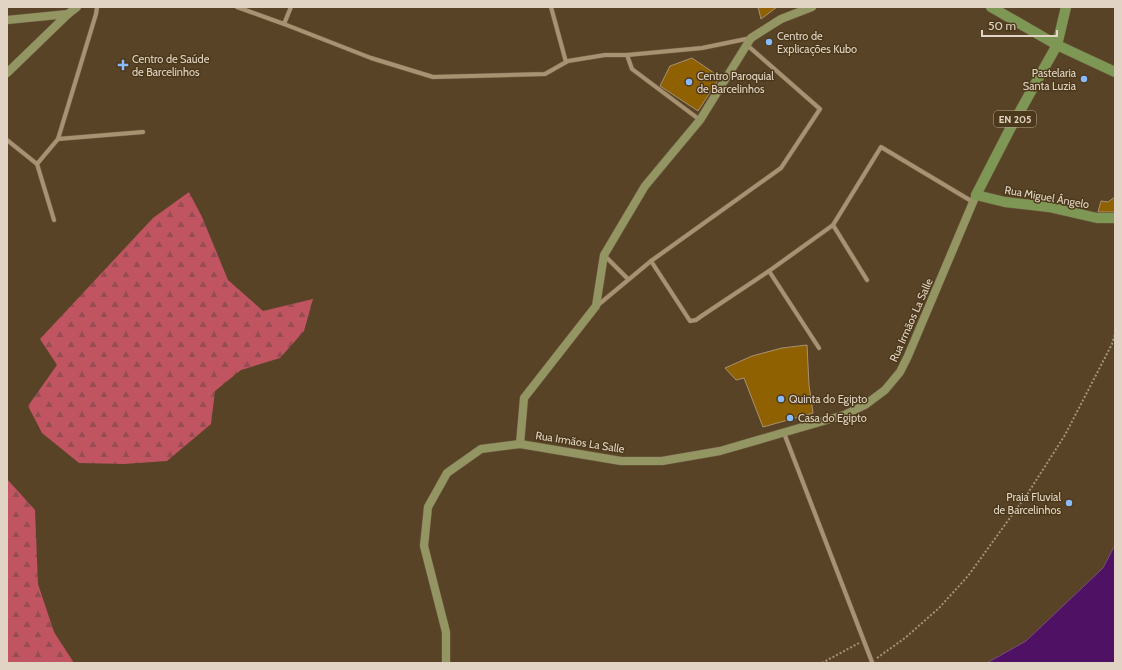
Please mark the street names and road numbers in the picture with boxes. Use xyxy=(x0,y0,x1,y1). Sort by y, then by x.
road number: EN 205 xyxy=(994,111,1036,127)
street label: Rua Miguel Ângelo xyxy=(1004,183,1090,211)
street label: Rua Irmãos La Salle xyxy=(886,276,936,364)
street label: Rua Irmãos La Salle xyxy=(534,428,626,456)

